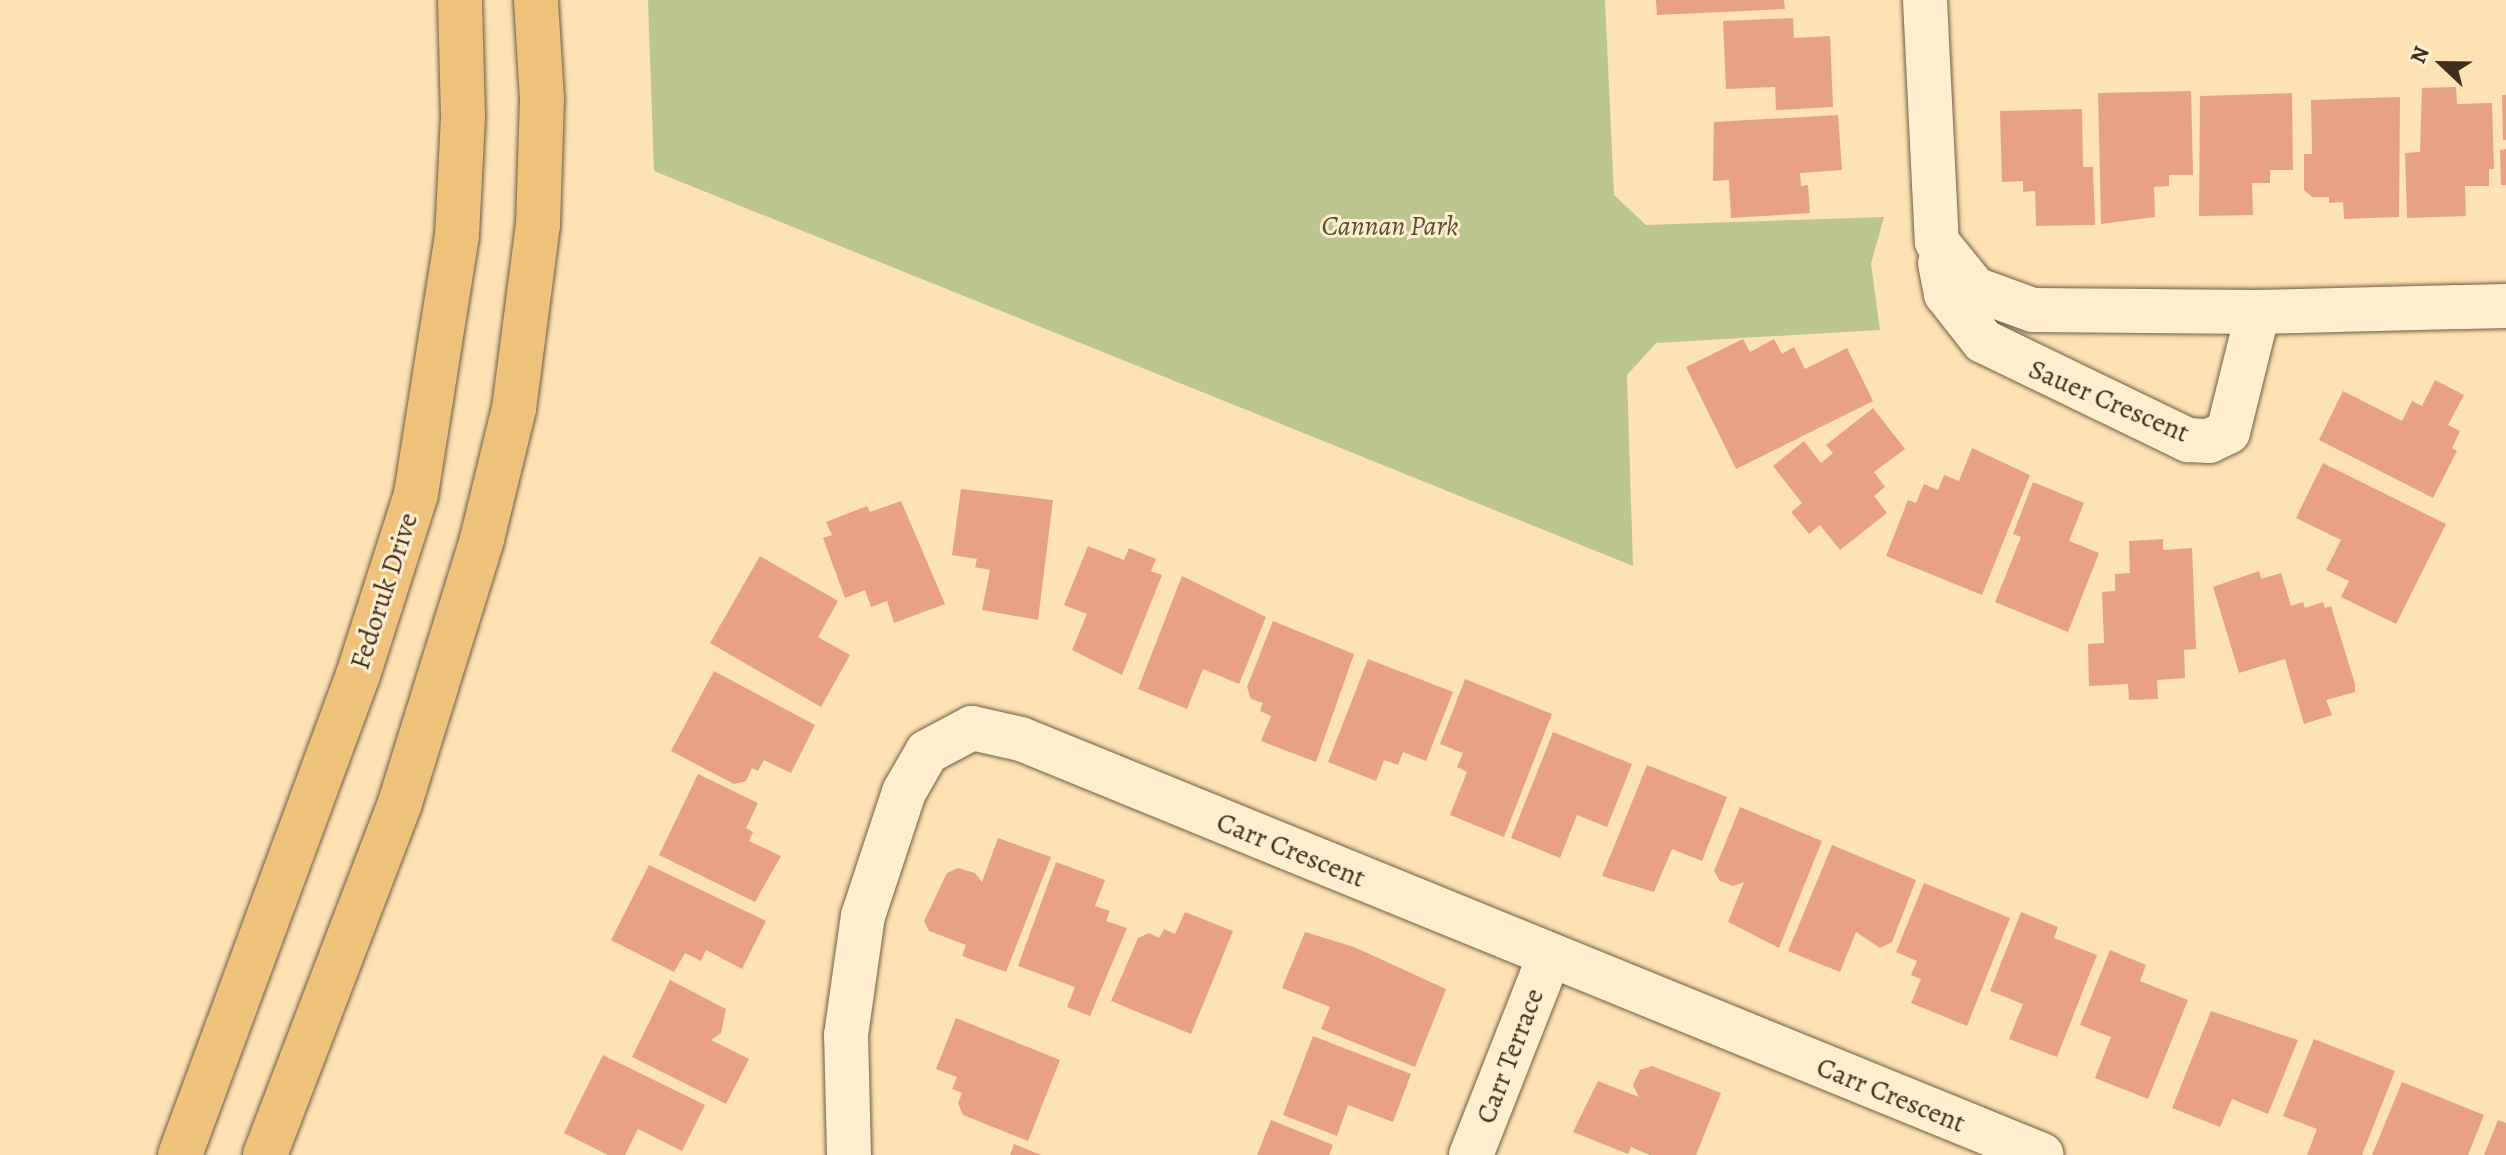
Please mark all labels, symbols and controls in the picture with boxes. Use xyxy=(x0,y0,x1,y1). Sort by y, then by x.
north arrow xyxy=(2402,24,2482,104)
text: N xyxy=(2403,42,2437,68)
park label: Cannan Park xyxy=(1321,209,1459,243)
street label: Sauer Crescent xyxy=(2024,352,2194,450)
street label: Fedoruk Drive xyxy=(343,508,425,674)
street label: Carr Crescent xyxy=(1212,805,1370,895)
street label: Carr Terrace xyxy=(1469,984,1551,1128)
street label: Carr Crescent xyxy=(1812,1050,1970,1140)

